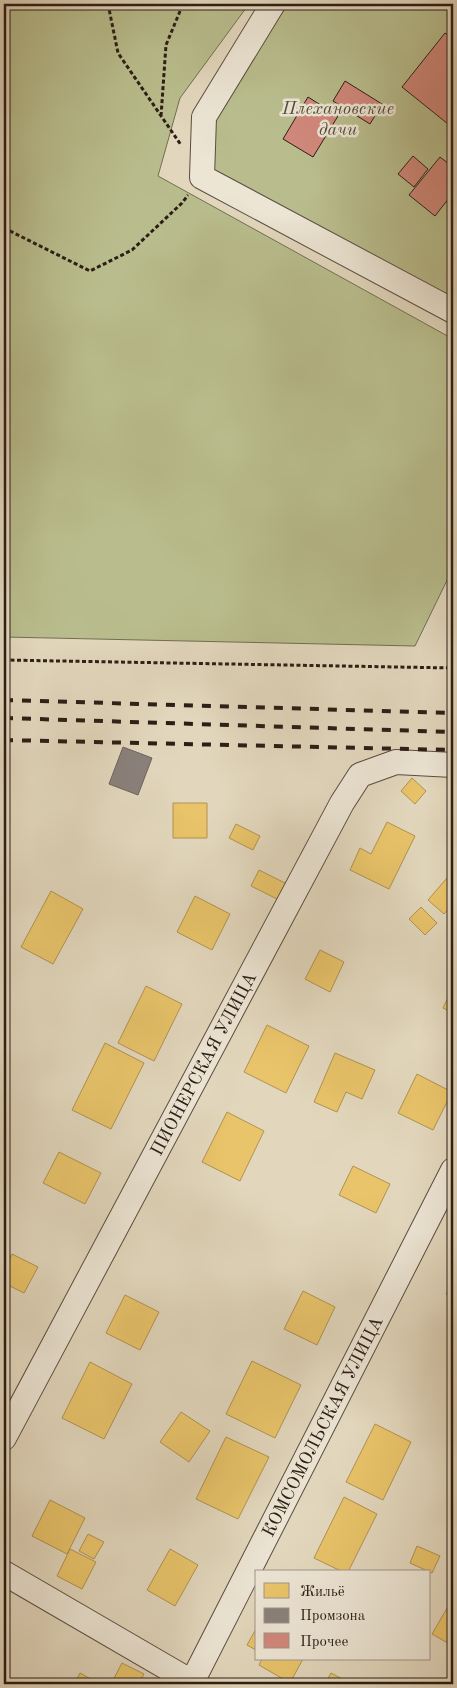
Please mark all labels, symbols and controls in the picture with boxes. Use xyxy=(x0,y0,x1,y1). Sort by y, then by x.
park label: Плехановские дачи xyxy=(281,100,394,139)
street label: ПИОНЕРСКАЯ УЛИЦА xyxy=(148,969,260,1159)
street label: КОМСОМОЛЬСКАЯ УЛИЦА xyxy=(260,1314,387,1540)
legend xyxy=(255,1570,430,1660)
text: Жильё xyxy=(300,1585,345,1600)
text: Промзона xyxy=(300,1609,366,1624)
text: Прочее xyxy=(300,1635,348,1650)

